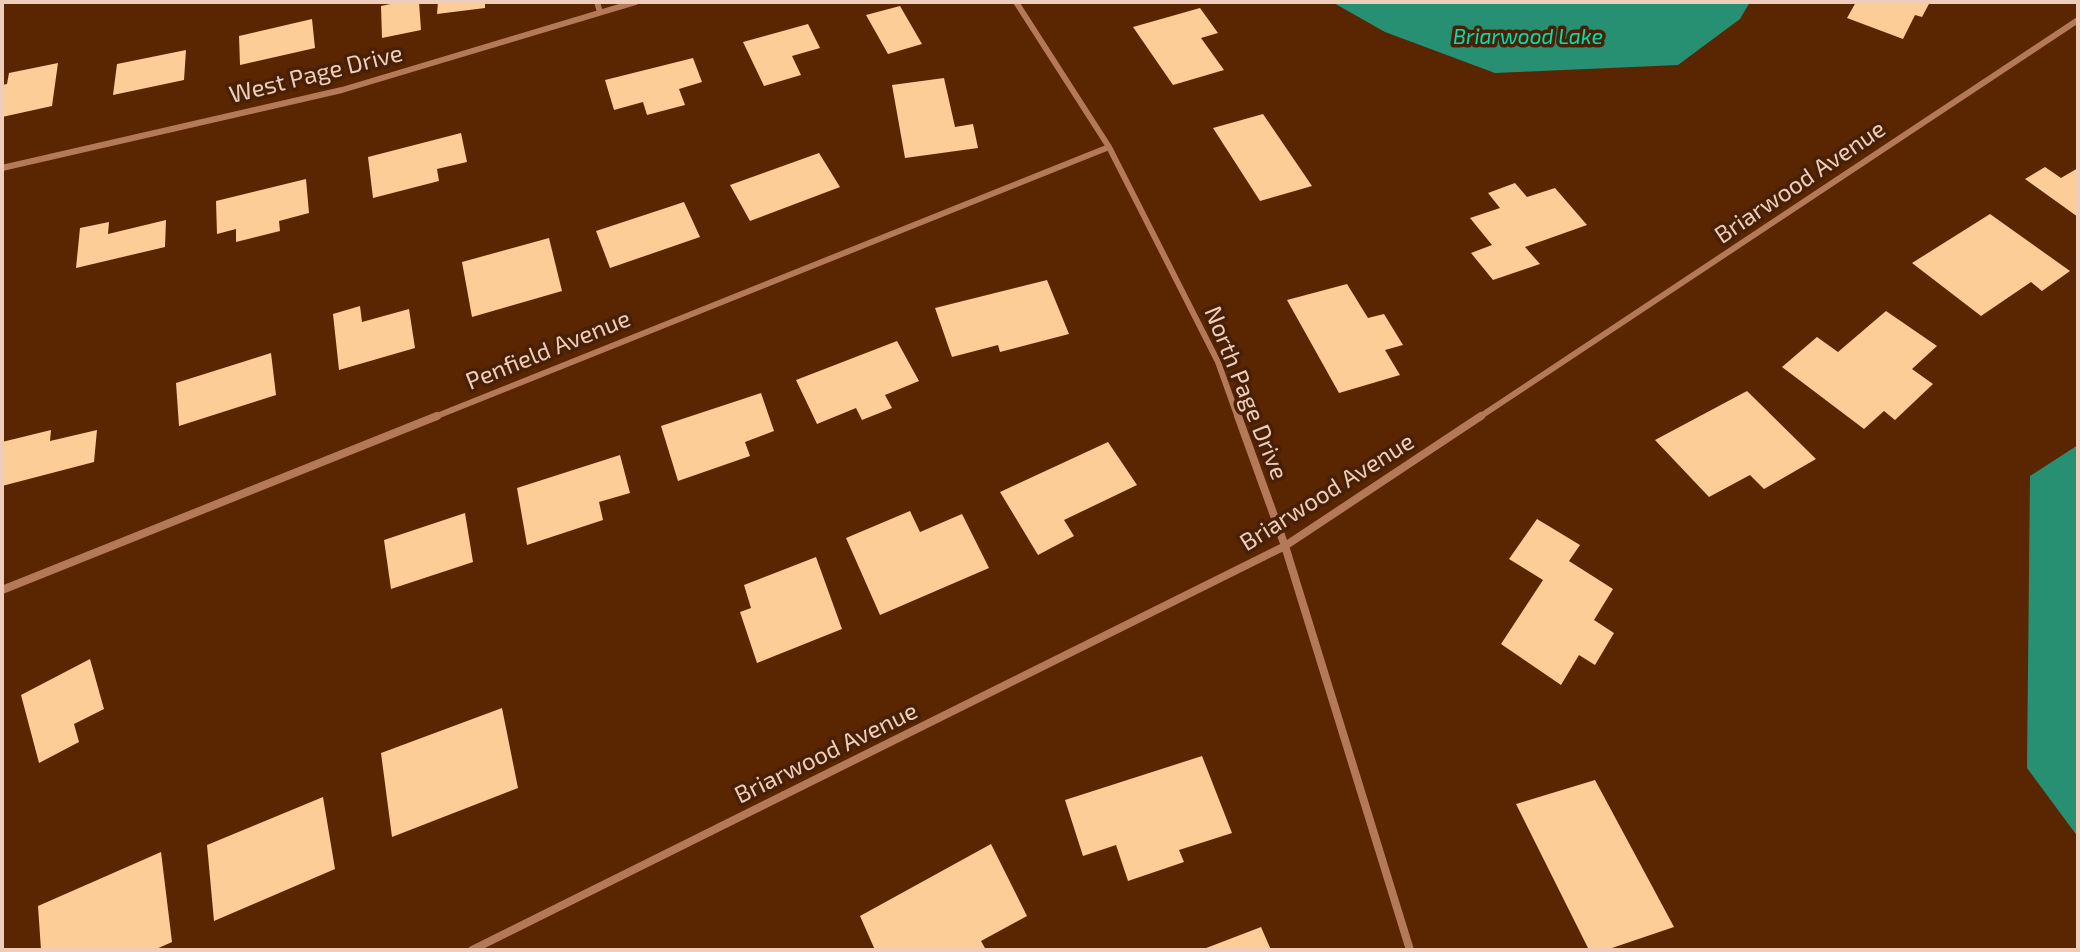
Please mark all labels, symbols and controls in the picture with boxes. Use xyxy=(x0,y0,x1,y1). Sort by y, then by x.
water label: Briarwood Lake xyxy=(1453,24,1603,50)
street label: West Page Drive xyxy=(226,39,406,109)
street label: Briarwood Avenue xyxy=(1709,114,1891,250)
street label: North Page Drive xyxy=(1198,302,1294,484)
street label: Penfield Avenue xyxy=(462,304,634,396)
street label: Briarwood Avenue xyxy=(1235,427,1419,557)
street label: Briarwood Avenue xyxy=(730,696,922,810)

